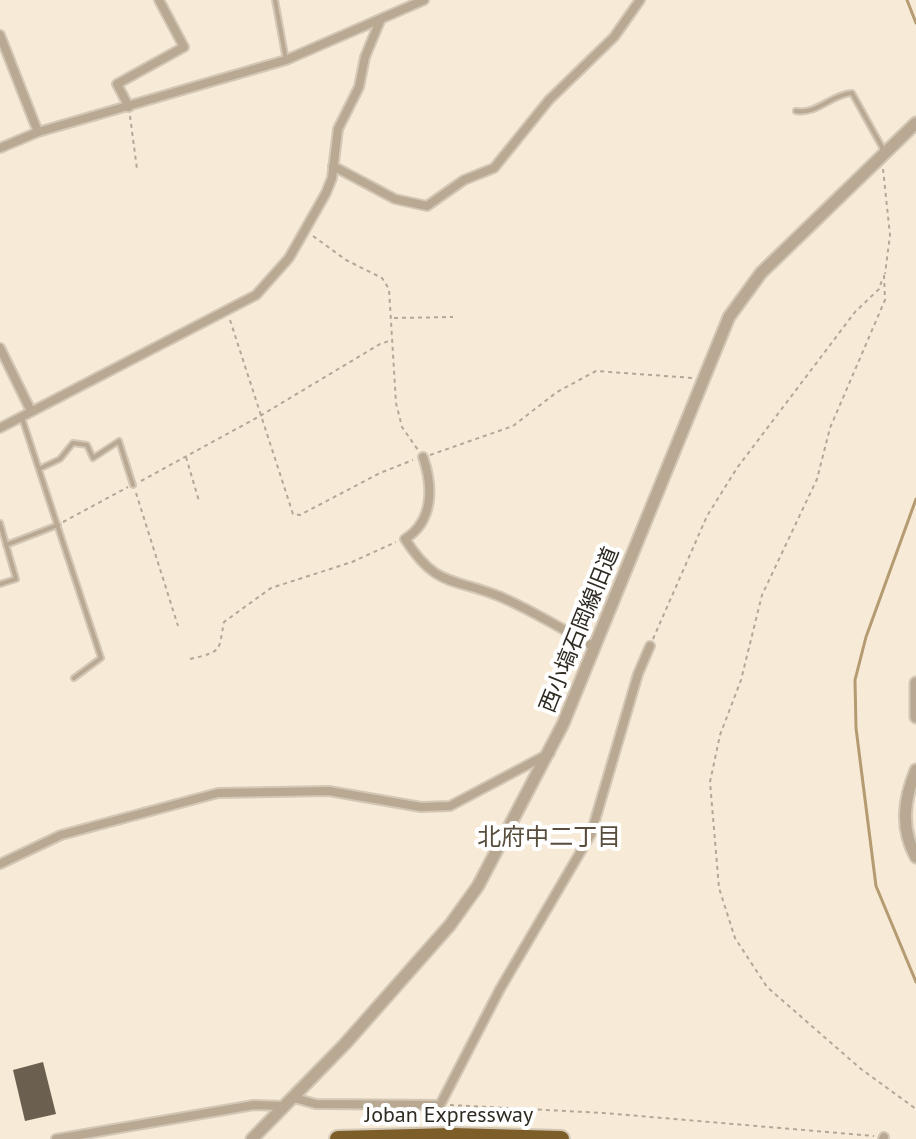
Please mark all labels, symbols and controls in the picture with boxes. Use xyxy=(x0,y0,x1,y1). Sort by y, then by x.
street label: 西小塙石岡線旧道 xyxy=(535,543,625,717)
district label: 北府中二丁目 xyxy=(477,824,621,852)
street label: Joban Expressway xyxy=(365,1103,533,1129)

